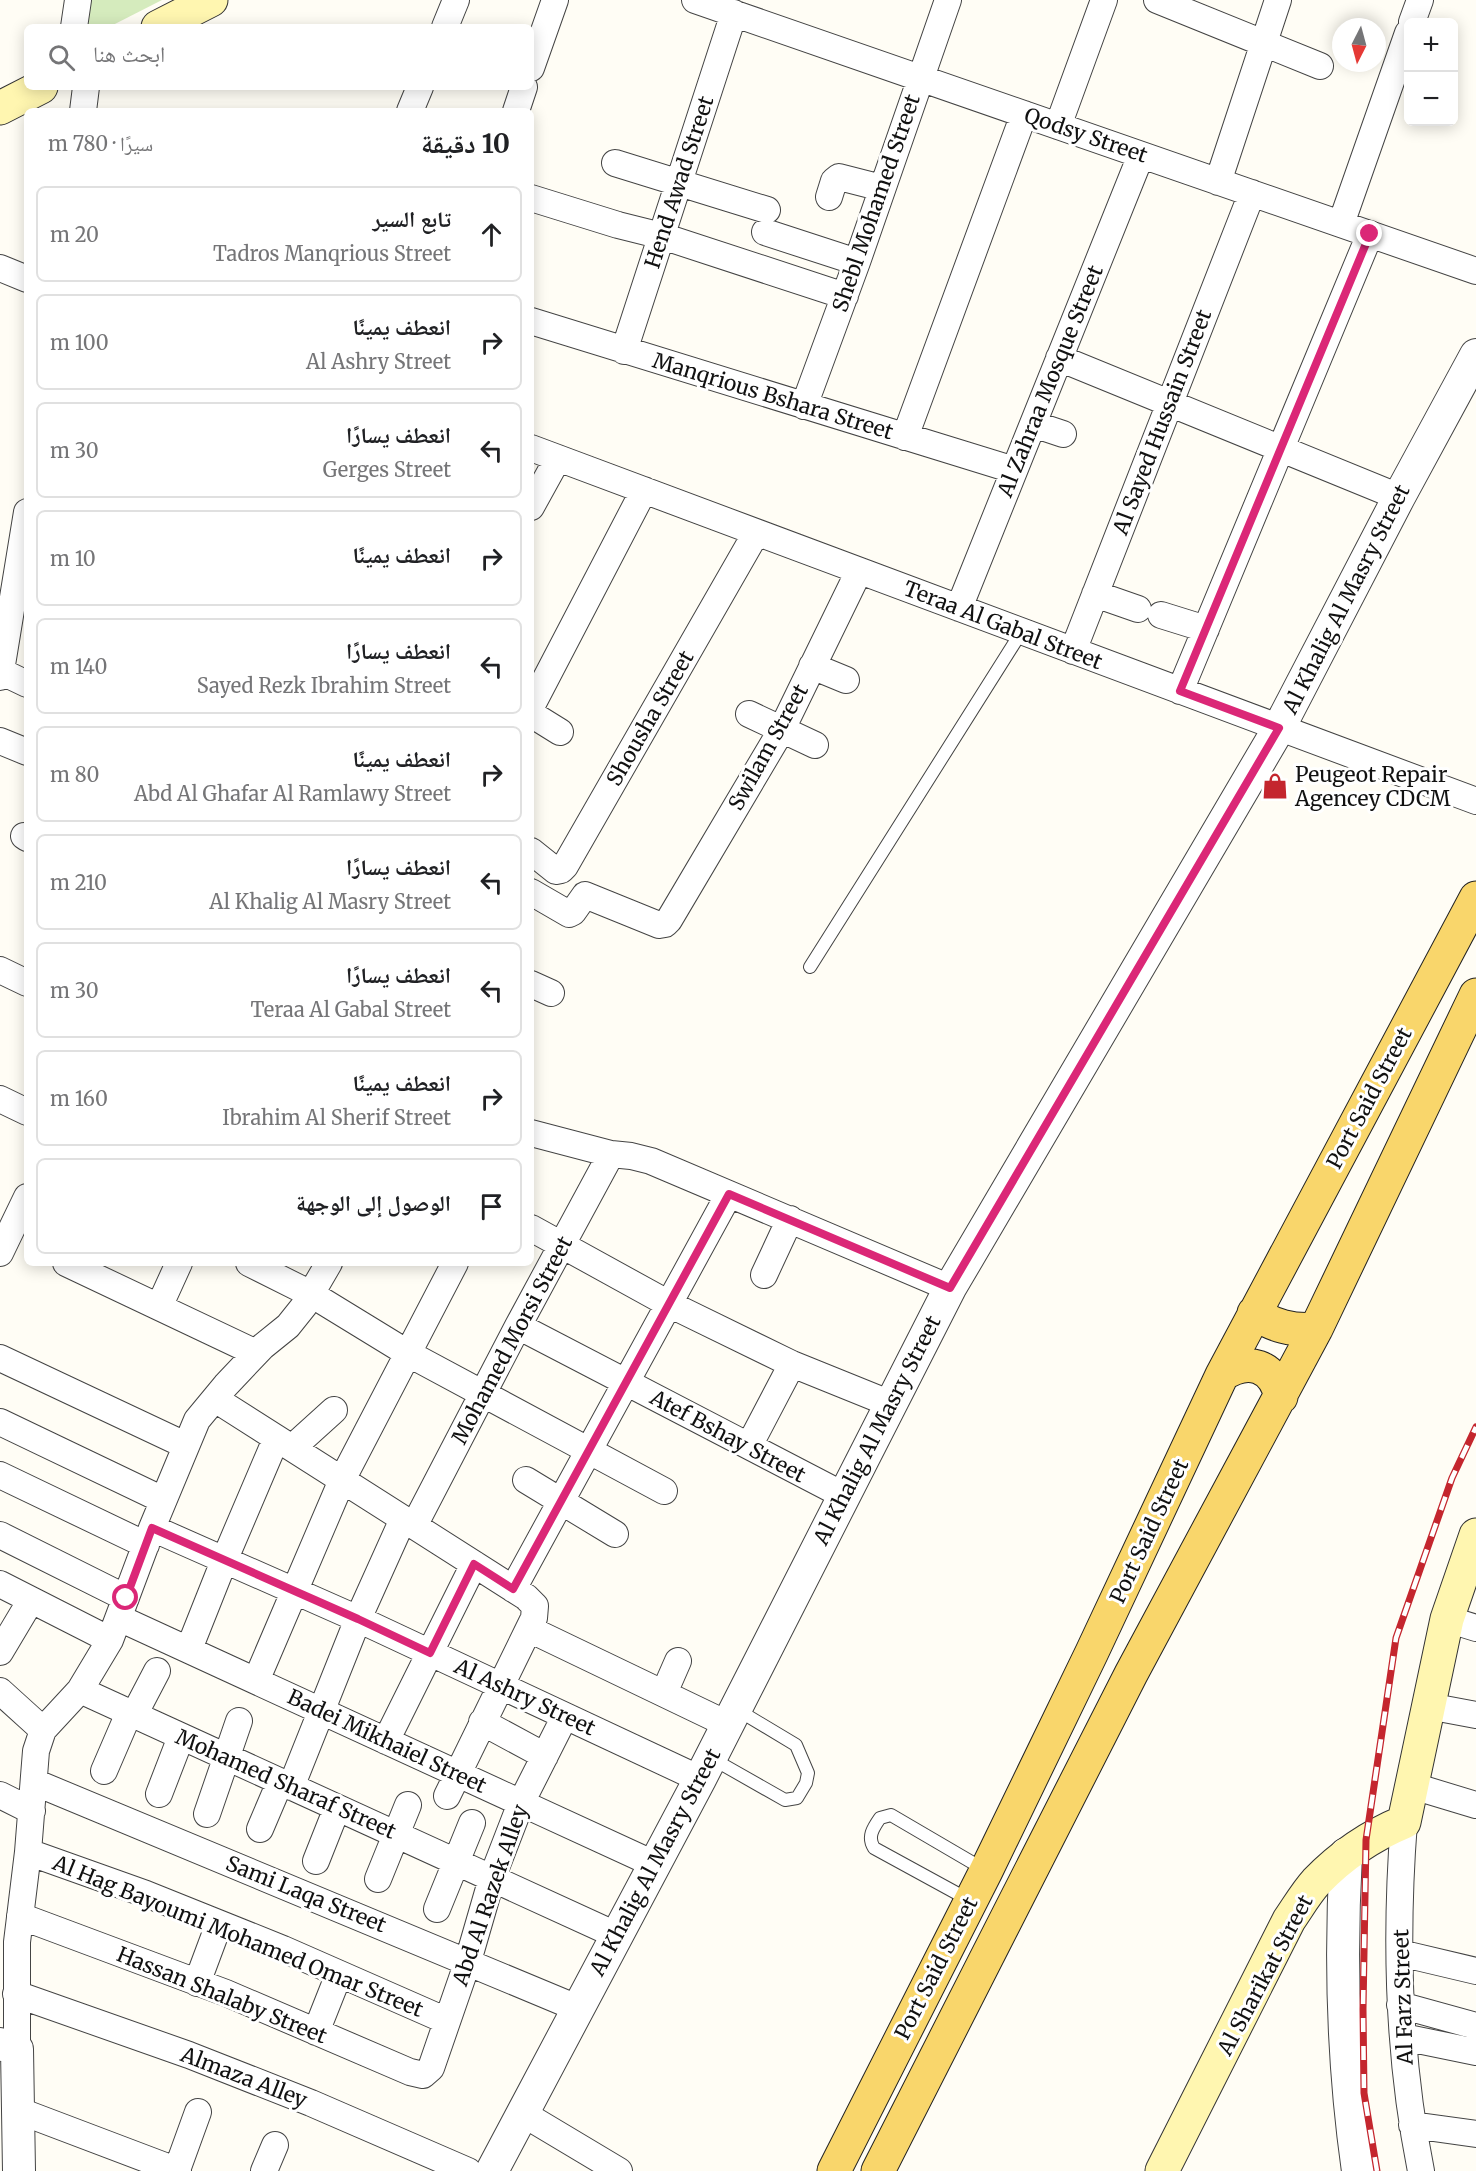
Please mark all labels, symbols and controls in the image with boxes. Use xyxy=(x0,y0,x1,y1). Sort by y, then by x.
north arrow xyxy=(1332,18,1386,72)
map controls xyxy=(1404,18,1458,126)
button: + xyxy=(1404,18,1458,72)
search box xyxy=(24,24,534,90)
text: ابحث هنا xyxy=(93,40,165,68)
icon: search xyxy=(45,41,78,74)
button: − xyxy=(1404,72,1458,126)
street label: Shebl Mohamed Street xyxy=(826,91,926,315)
street label: Hend Awad Street xyxy=(638,92,720,272)
street label: Qodsy Street xyxy=(1021,101,1151,169)
text: 10 دقيقة xyxy=(421,127,510,160)
text: سيرًا · 780 m xyxy=(48,131,153,156)
text: تابع السير xyxy=(372,205,451,233)
icon: ahead xyxy=(475,218,508,251)
route end xyxy=(1356,220,1382,246)
text: 20 m xyxy=(50,222,99,247)
text: Tadros Manqrious Street xyxy=(213,241,451,266)
street label: Al Zahraa Mosque Street xyxy=(991,261,1109,502)
street label: Al Sayed Hussain Street xyxy=(1106,306,1217,539)
text: انعطف يمينًا xyxy=(352,313,451,341)
icon: right xyxy=(475,326,508,359)
text: 100 m xyxy=(50,330,109,355)
street label: Manqrious Bshara Street xyxy=(650,347,896,445)
text: Al Ashry Street xyxy=(306,349,451,374)
text: انعطف يسارًا xyxy=(346,421,451,449)
icon: left xyxy=(475,434,508,467)
text: 30 m xyxy=(50,438,99,463)
text: Gerges Street xyxy=(323,457,451,482)
street label: Al Khalig Al Masry Street xyxy=(1276,480,1416,719)
text: انعطف يمينًا xyxy=(352,541,451,569)
icon: right xyxy=(475,542,508,575)
text: 10 m xyxy=(50,546,96,571)
street label: Teraa Al Gabal Street xyxy=(900,575,1106,675)
text: انعطف يسارًا xyxy=(346,637,451,665)
street label: Shousha Street xyxy=(600,646,700,790)
icon: left xyxy=(475,650,508,683)
text: 140 m xyxy=(50,654,108,679)
text: Sayed Rezk Ibrahim Street xyxy=(197,673,451,698)
street label: Swilam Street xyxy=(722,679,814,815)
text: انعطف يمينًا xyxy=(352,745,451,773)
icon: right xyxy=(475,758,508,791)
place label: Peugeot Repair Agencey CDCM xyxy=(1294,761,1451,812)
text: 80 m xyxy=(50,762,99,787)
shop icon: Peugeot Repair Agencey CDCM xyxy=(1260,771,1290,801)
text: Abd Al Ghafar Al Ramlawy Street xyxy=(134,781,451,806)
text: انعطف يسارًا xyxy=(346,853,451,881)
icon: left xyxy=(475,866,508,899)
text: 210 m xyxy=(50,870,107,895)
text: Al Khalig Al Masry Street xyxy=(209,889,451,914)
text: انعطف يسارًا xyxy=(346,961,451,989)
icon: left xyxy=(475,974,508,1007)
text: 30 m xyxy=(50,978,99,1003)
text: Teraa Al Gabal Street xyxy=(250,997,451,1022)
street label: Port Said Street xyxy=(1320,1023,1418,1173)
text: انعطف يمينًا xyxy=(352,1069,451,1097)
icon: right xyxy=(475,1082,508,1115)
text: 160 m xyxy=(50,1086,108,1111)
text: Ibrahim Al Sherif Street xyxy=(222,1105,451,1130)
text: الوصول إلى الوجهة xyxy=(296,1189,451,1217)
icon: arrive xyxy=(475,1190,508,1223)
street label: Mohamed Morsi Street xyxy=(446,1232,578,1448)
street label: Al Khalig Al Masry Street xyxy=(807,1311,947,1550)
street label: Atef Bshay Street xyxy=(645,1383,810,1488)
street label: Port Said Street xyxy=(1104,1454,1194,1608)
route start xyxy=(112,1584,138,1610)
street label: Al Ashry Street xyxy=(449,1652,600,1741)
street label: Badei Mikhaiel Street xyxy=(283,1683,491,1799)
street label: Mohamed Sharaf Street xyxy=(172,1723,400,1845)
street label: Al Khalig Al Masry Street xyxy=(583,1744,726,1981)
street label: Abd Al Razek Alley xyxy=(446,1800,534,1990)
street label: Al Hag Bayoumi Mohamed Omar Street xyxy=(48,1849,427,2023)
street label: Sami Laqa Street xyxy=(222,1850,390,1938)
street label: Al Sharikat Street xyxy=(1211,1890,1319,2061)
street label: Port Said Street xyxy=(888,1892,984,2044)
street label: Al Farz Street xyxy=(1387,1929,1419,2066)
street label: Hassan Shalaby Street xyxy=(113,1941,331,2049)
street label: Almaza Alley xyxy=(176,2040,312,2114)

